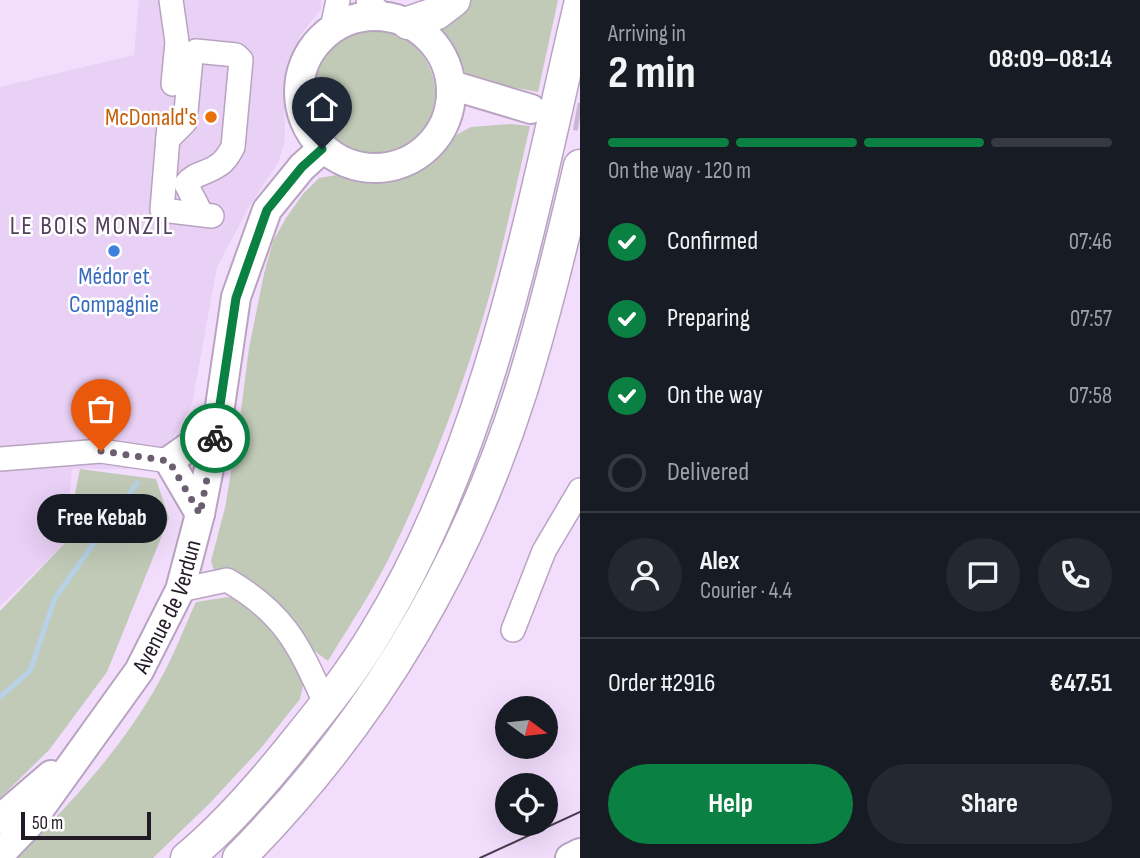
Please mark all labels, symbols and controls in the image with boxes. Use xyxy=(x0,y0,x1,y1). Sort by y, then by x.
text: Arriving in xyxy=(608,20,686,48)
text: 08:09–08:14 xyxy=(989,44,1112,75)
text: 2 min xyxy=(608,46,696,101)
pin xyxy=(292,77,352,149)
icon: home xyxy=(303,88,341,126)
place label: McDonald's xyxy=(105,103,197,132)
marker: McDonald's xyxy=(203,109,219,125)
text: On the way · 120 m xyxy=(608,157,751,185)
district label: LE BOIS MONZIL xyxy=(10,211,174,242)
icon: check xyxy=(608,223,646,261)
text: Confirmed xyxy=(667,226,758,257)
text: 07:46 xyxy=(1069,228,1112,256)
marker: Médor et Compagnie xyxy=(106,243,122,259)
place label: Médor et Compagnie xyxy=(69,262,159,319)
icon: check xyxy=(608,300,646,338)
text: Preparing xyxy=(667,303,750,334)
text: 07:57 xyxy=(1070,305,1112,333)
icon: check xyxy=(608,377,646,415)
pin xyxy=(71,379,131,451)
text: On the way xyxy=(667,380,763,411)
text: 07:58 xyxy=(1069,382,1112,410)
icon: bag xyxy=(82,390,120,428)
courier xyxy=(180,403,250,473)
icon: bike xyxy=(196,419,234,457)
text: Delivered xyxy=(667,457,749,488)
callout: Free Kebab xyxy=(36,493,166,542)
text: Free Kebab xyxy=(57,504,147,532)
street label: Avenue de Verdun xyxy=(126,537,208,679)
button: person xyxy=(608,538,682,612)
button: chat xyxy=(946,538,1020,612)
button: phone xyxy=(1038,538,1112,612)
text: Alex xyxy=(700,546,740,577)
text: Courier · 4.4 xyxy=(700,577,792,605)
text: Order #2916 xyxy=(608,668,715,699)
text: €47.51 xyxy=(1050,668,1112,699)
north arrow xyxy=(495,696,558,760)
map controls xyxy=(495,696,558,836)
button: Help xyxy=(608,764,853,844)
button: Share xyxy=(867,764,1112,844)
button: locate xyxy=(495,773,558,836)
scale bar xyxy=(21,809,150,841)
text: 50 m xyxy=(32,812,63,835)

